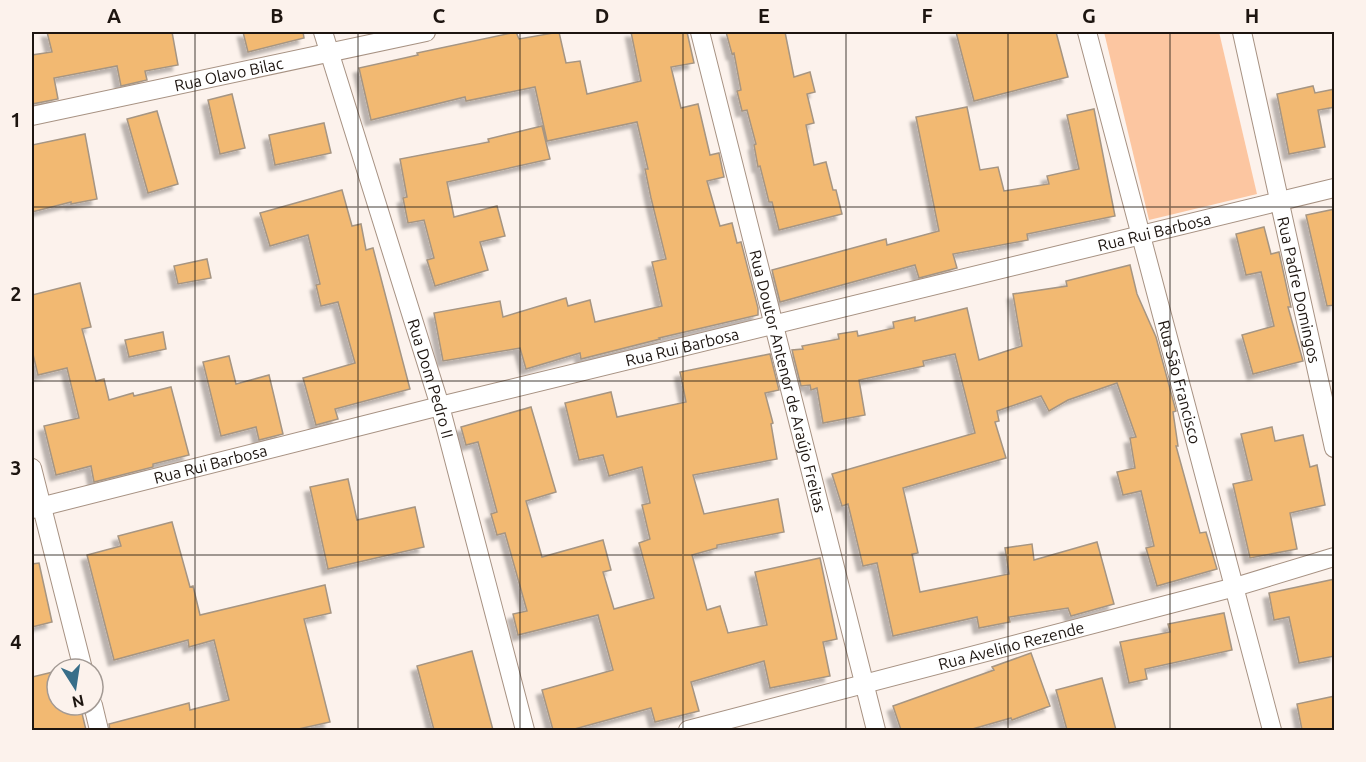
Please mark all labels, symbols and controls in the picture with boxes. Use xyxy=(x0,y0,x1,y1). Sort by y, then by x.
text: A xyxy=(107,4,121,27)
text: B xyxy=(270,4,284,27)
text: C xyxy=(433,4,446,27)
text: D xyxy=(595,4,609,27)
text: E xyxy=(758,4,770,27)
text: F xyxy=(921,4,933,27)
text: G xyxy=(1082,4,1096,27)
text: H xyxy=(1245,4,1259,27)
street label: Rua Olavo Bilac xyxy=(173,54,285,94)
text: 1 xyxy=(10,108,22,131)
street label: Rua Rui Barbosa xyxy=(1096,209,1213,254)
street label: Rua Padre Domingos xyxy=(1274,215,1324,365)
street label: Rua Doutor Antenor de Araújo Freitas xyxy=(746,248,830,514)
text: 2 xyxy=(10,282,22,305)
street label: Rua Dom Pedro II xyxy=(404,317,457,440)
street label: Rua São Francisco xyxy=(1155,318,1205,446)
street label: Rua Rui Barbosa xyxy=(624,324,741,369)
street label: Rua Rui Barbosa xyxy=(152,441,269,487)
text: 3 xyxy=(10,456,22,479)
street label: Rua Avelino Rezende xyxy=(936,618,1086,673)
text: 4 xyxy=(10,630,22,653)
north arrow xyxy=(45,657,105,717)
text: N xyxy=(70,692,86,712)

